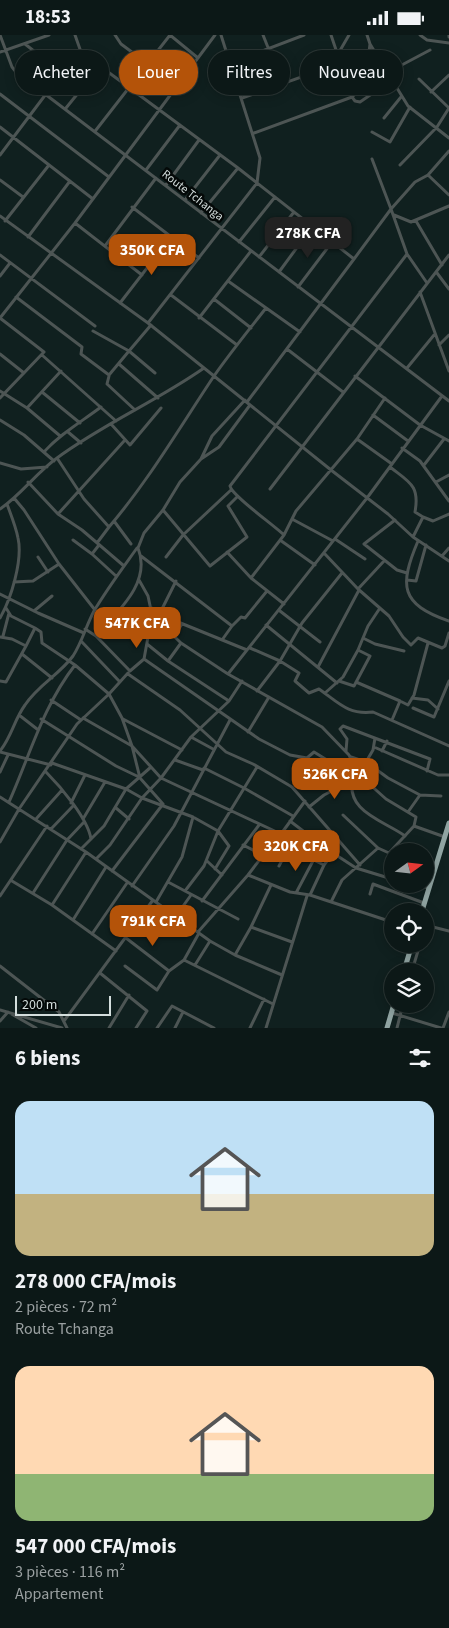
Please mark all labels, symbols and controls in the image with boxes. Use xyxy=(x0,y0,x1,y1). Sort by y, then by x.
text: 18:53 xyxy=(25,4,71,31)
chip: Acheter xyxy=(15,50,109,95)
chip: Louer xyxy=(119,50,198,95)
chip: Filtres xyxy=(208,50,290,95)
chip: Nouveau xyxy=(300,50,403,95)
street label: Route Tchanga xyxy=(158,166,227,225)
pin: 278K CFA xyxy=(256,217,360,259)
text: 278K CFA xyxy=(276,222,340,244)
pin: 350K CFA xyxy=(100,233,204,276)
text: 350K CFA xyxy=(120,239,184,261)
pin: 547K CFA xyxy=(85,607,189,649)
text: 547K CFA xyxy=(105,612,169,634)
pin: 526K CFA xyxy=(283,757,387,800)
text: 526K CFA xyxy=(303,763,367,785)
pin: 320K CFA xyxy=(244,829,348,872)
text: 320K CFA xyxy=(264,835,328,857)
north arrow xyxy=(384,843,434,893)
map controls xyxy=(384,843,434,1013)
button: locate xyxy=(384,903,434,953)
pin: 791K CFA xyxy=(101,905,205,947)
text: 791K CFA xyxy=(121,910,185,932)
button: layers xyxy=(384,963,434,1013)
scale bar xyxy=(15,993,111,1016)
text: 200 m xyxy=(22,995,57,1015)
text: 6 biens xyxy=(15,1043,80,1073)
icon: filters xyxy=(406,1044,434,1072)
icon: home xyxy=(180,1134,270,1224)
text: 278 000 CFA/mois xyxy=(15,1266,176,1296)
text: 2 pièces · 72 m² xyxy=(15,1296,117,1318)
text: Route Tchanga xyxy=(15,1318,114,1340)
icon: home xyxy=(180,1399,270,1489)
text: 547 000 CFA/mois xyxy=(15,1531,176,1561)
text: 3 pièces · 116 m² xyxy=(15,1561,125,1583)
text: Appartement xyxy=(15,1583,103,1605)

